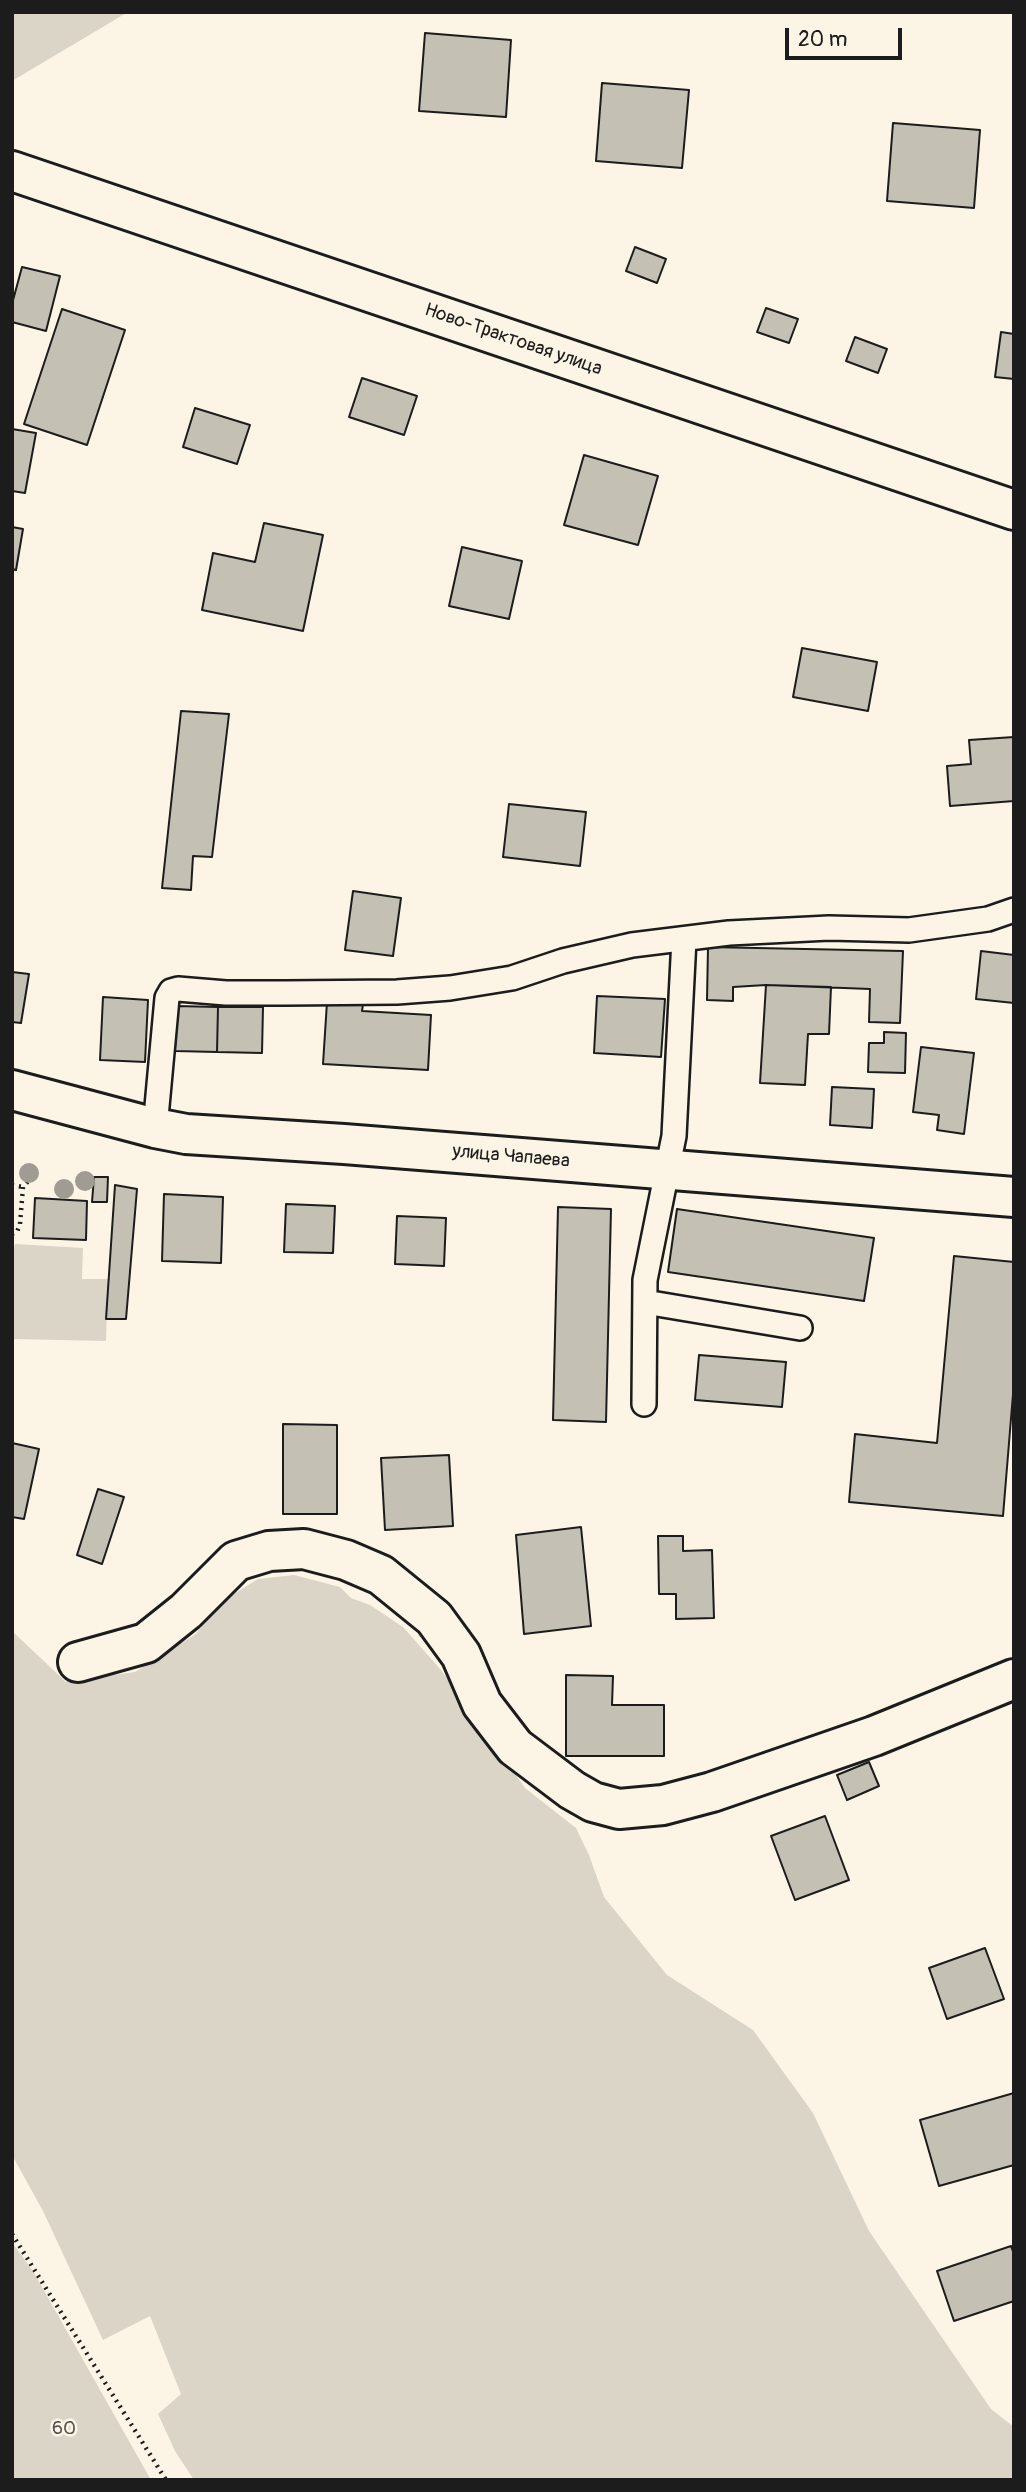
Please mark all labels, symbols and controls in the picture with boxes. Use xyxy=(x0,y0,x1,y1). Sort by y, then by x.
scale bar xyxy=(788,14,905,58)
text: 20 m xyxy=(798,26,847,53)
street label: Ново-Трактовая улица xyxy=(421,299,605,381)
street label: улица Чапаева xyxy=(451,1141,571,1173)
park label: 60 xyxy=(52,2418,76,2440)

